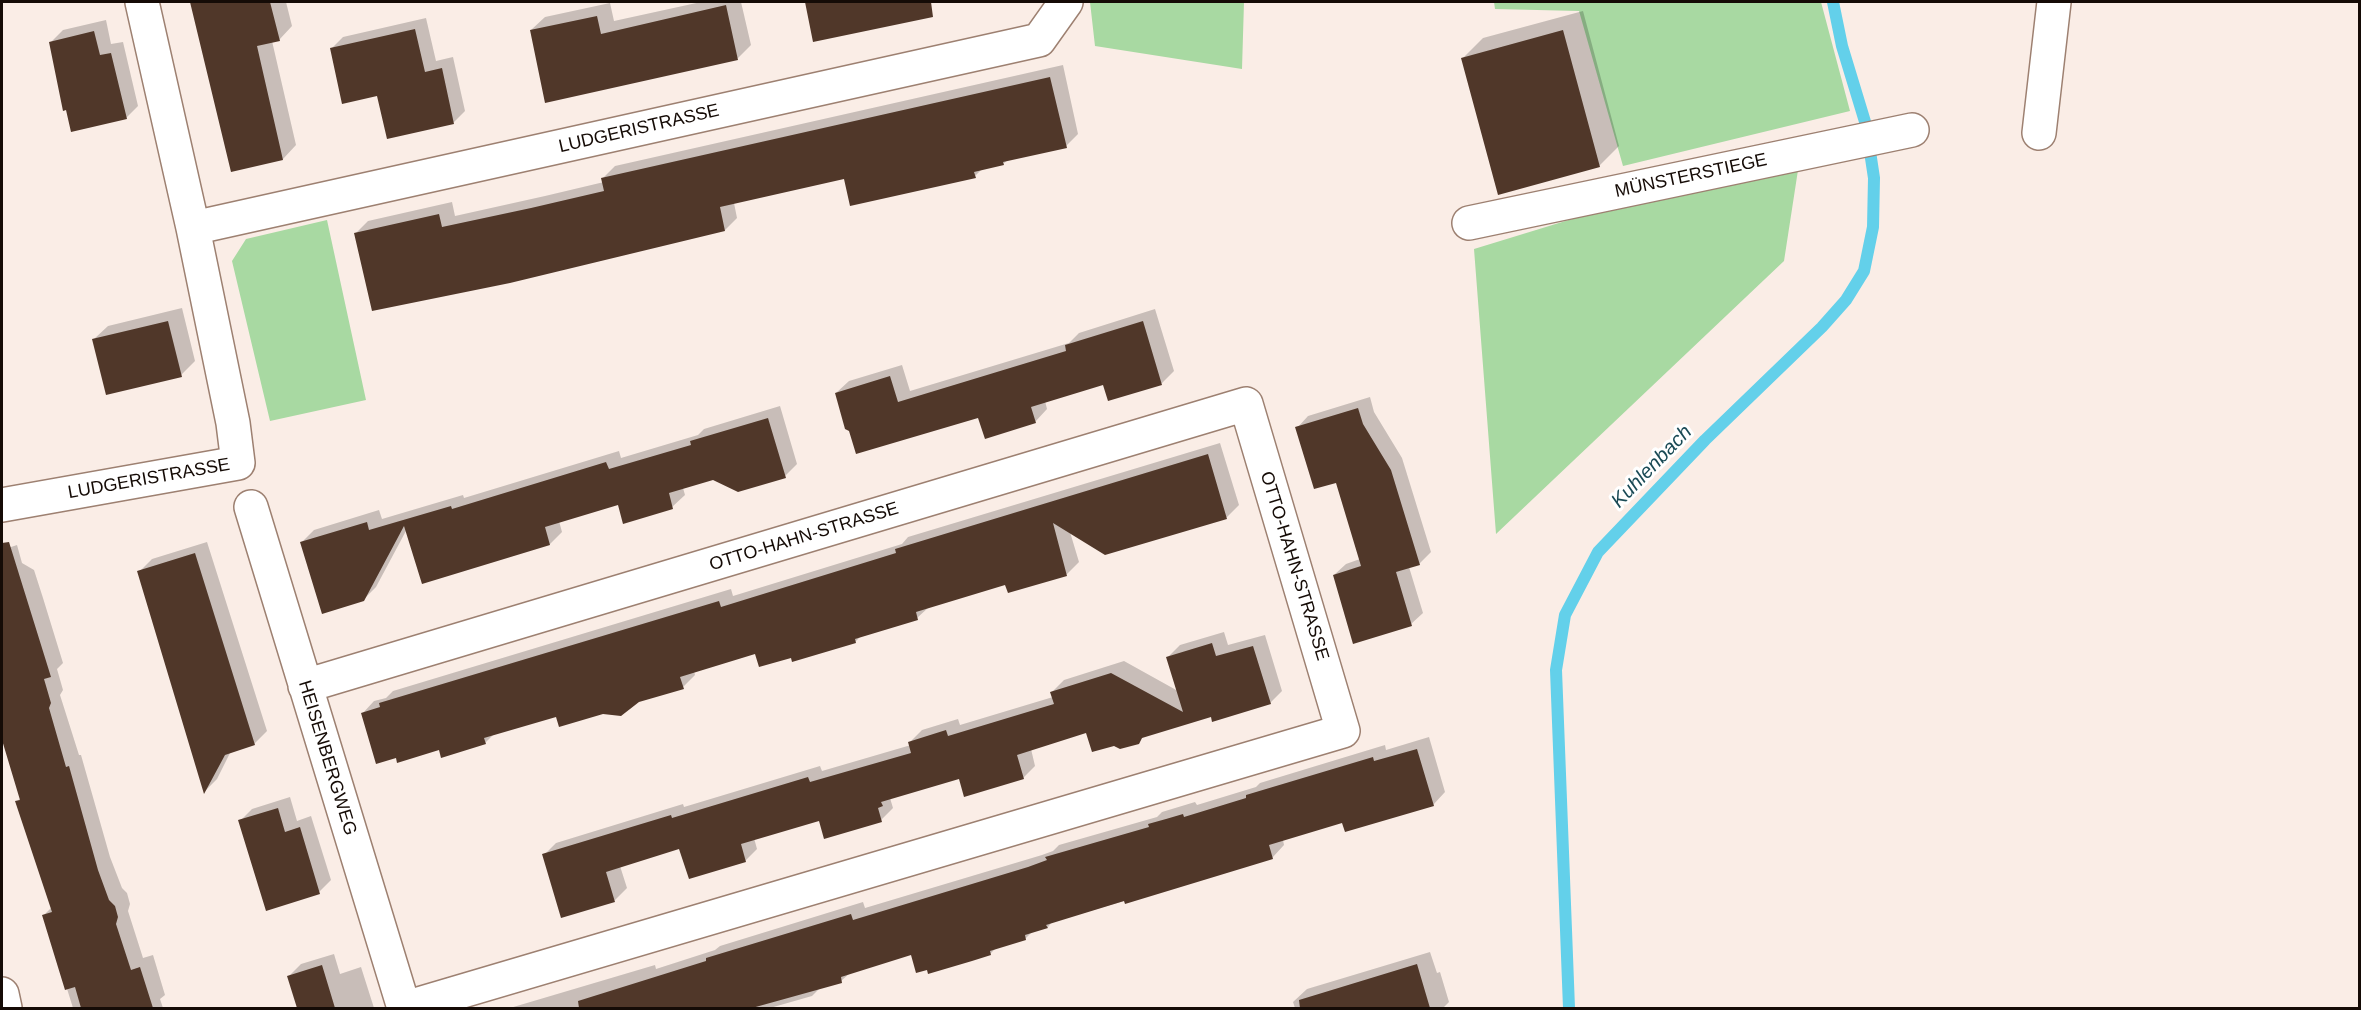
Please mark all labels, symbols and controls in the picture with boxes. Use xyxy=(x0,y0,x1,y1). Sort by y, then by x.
street label: LUDGERISTRASSE xyxy=(557,100,721,158)
street label: MÜNSTERSTIEGE xyxy=(1613,149,1769,203)
water label: Kuhlenbach xyxy=(1607,421,1697,513)
street label: LUDGERISTRASSE xyxy=(66,454,232,504)
street label: OTTO-HAHN-STRASSE xyxy=(1255,469,1333,663)
street label: OTTO-HAHN-STRASSE xyxy=(707,498,901,576)
street label: HEISENBERGWEG xyxy=(293,678,361,838)

